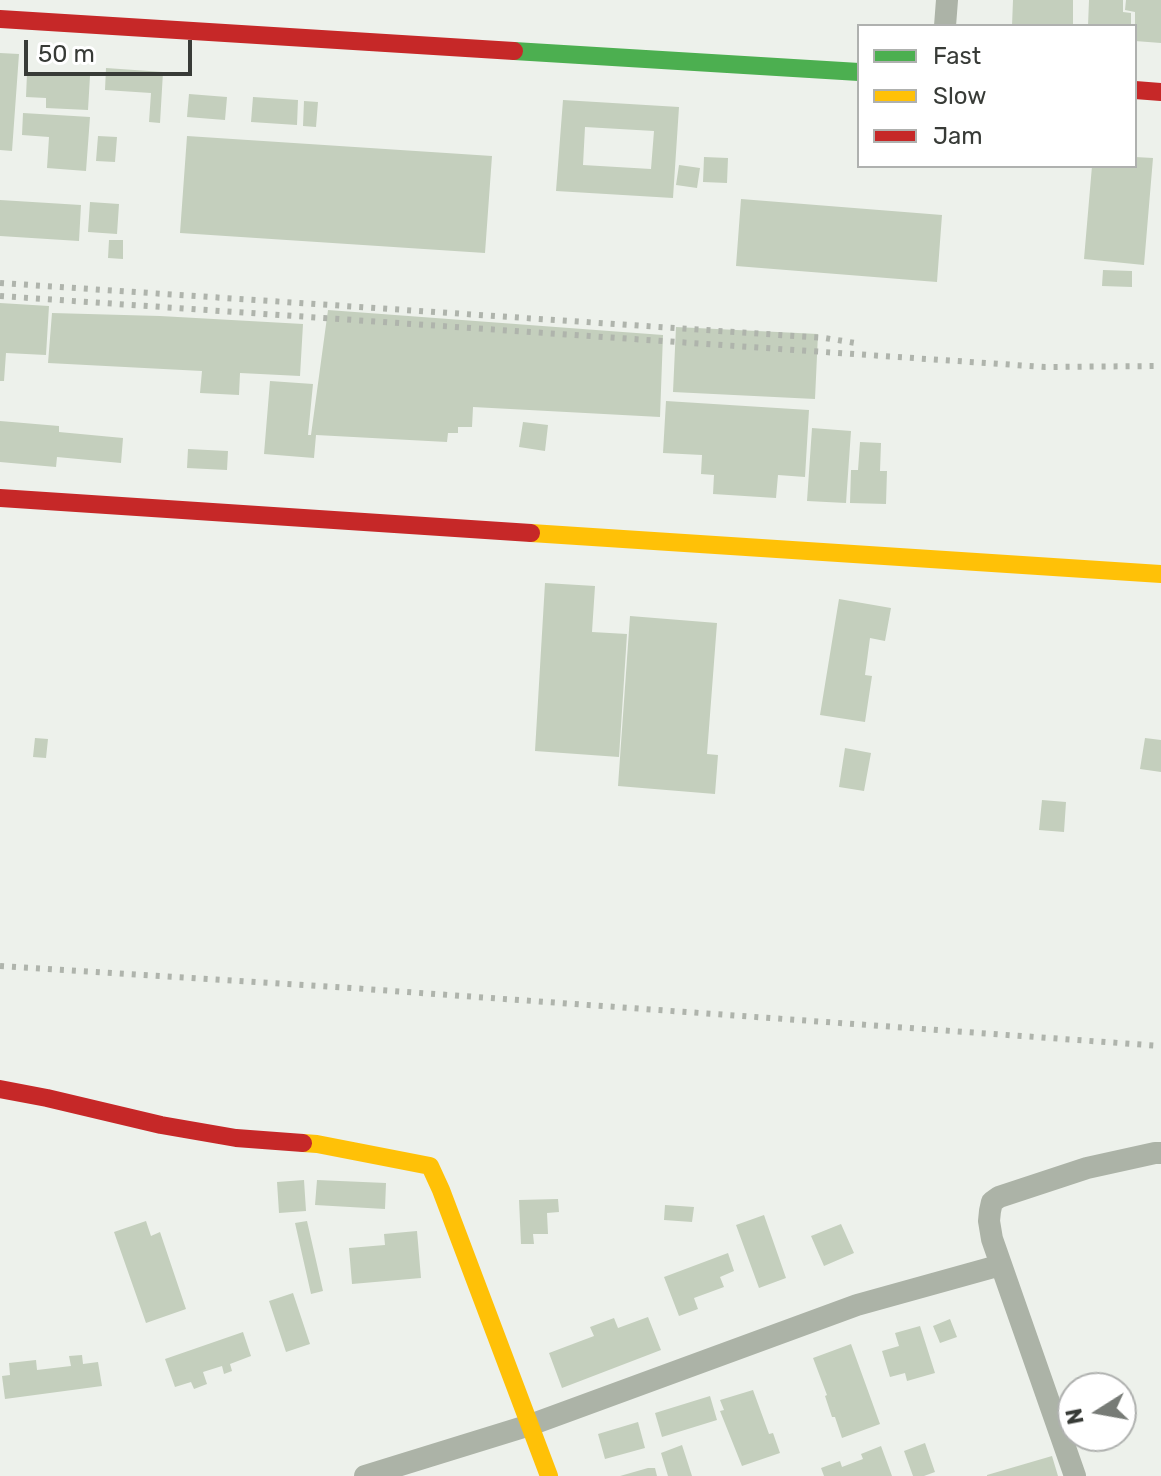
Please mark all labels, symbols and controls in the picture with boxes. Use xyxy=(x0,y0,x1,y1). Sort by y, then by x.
scale bar xyxy=(28,24,196,74)
legend xyxy=(857,24,1137,168)
text: 50 m xyxy=(38,40,95,68)
text: Fast xyxy=(933,42,981,70)
text: Slow xyxy=(933,82,986,110)
text: Jam xyxy=(933,122,983,150)
north arrow xyxy=(1057,1372,1137,1452)
text: N xyxy=(1060,1406,1090,1427)

